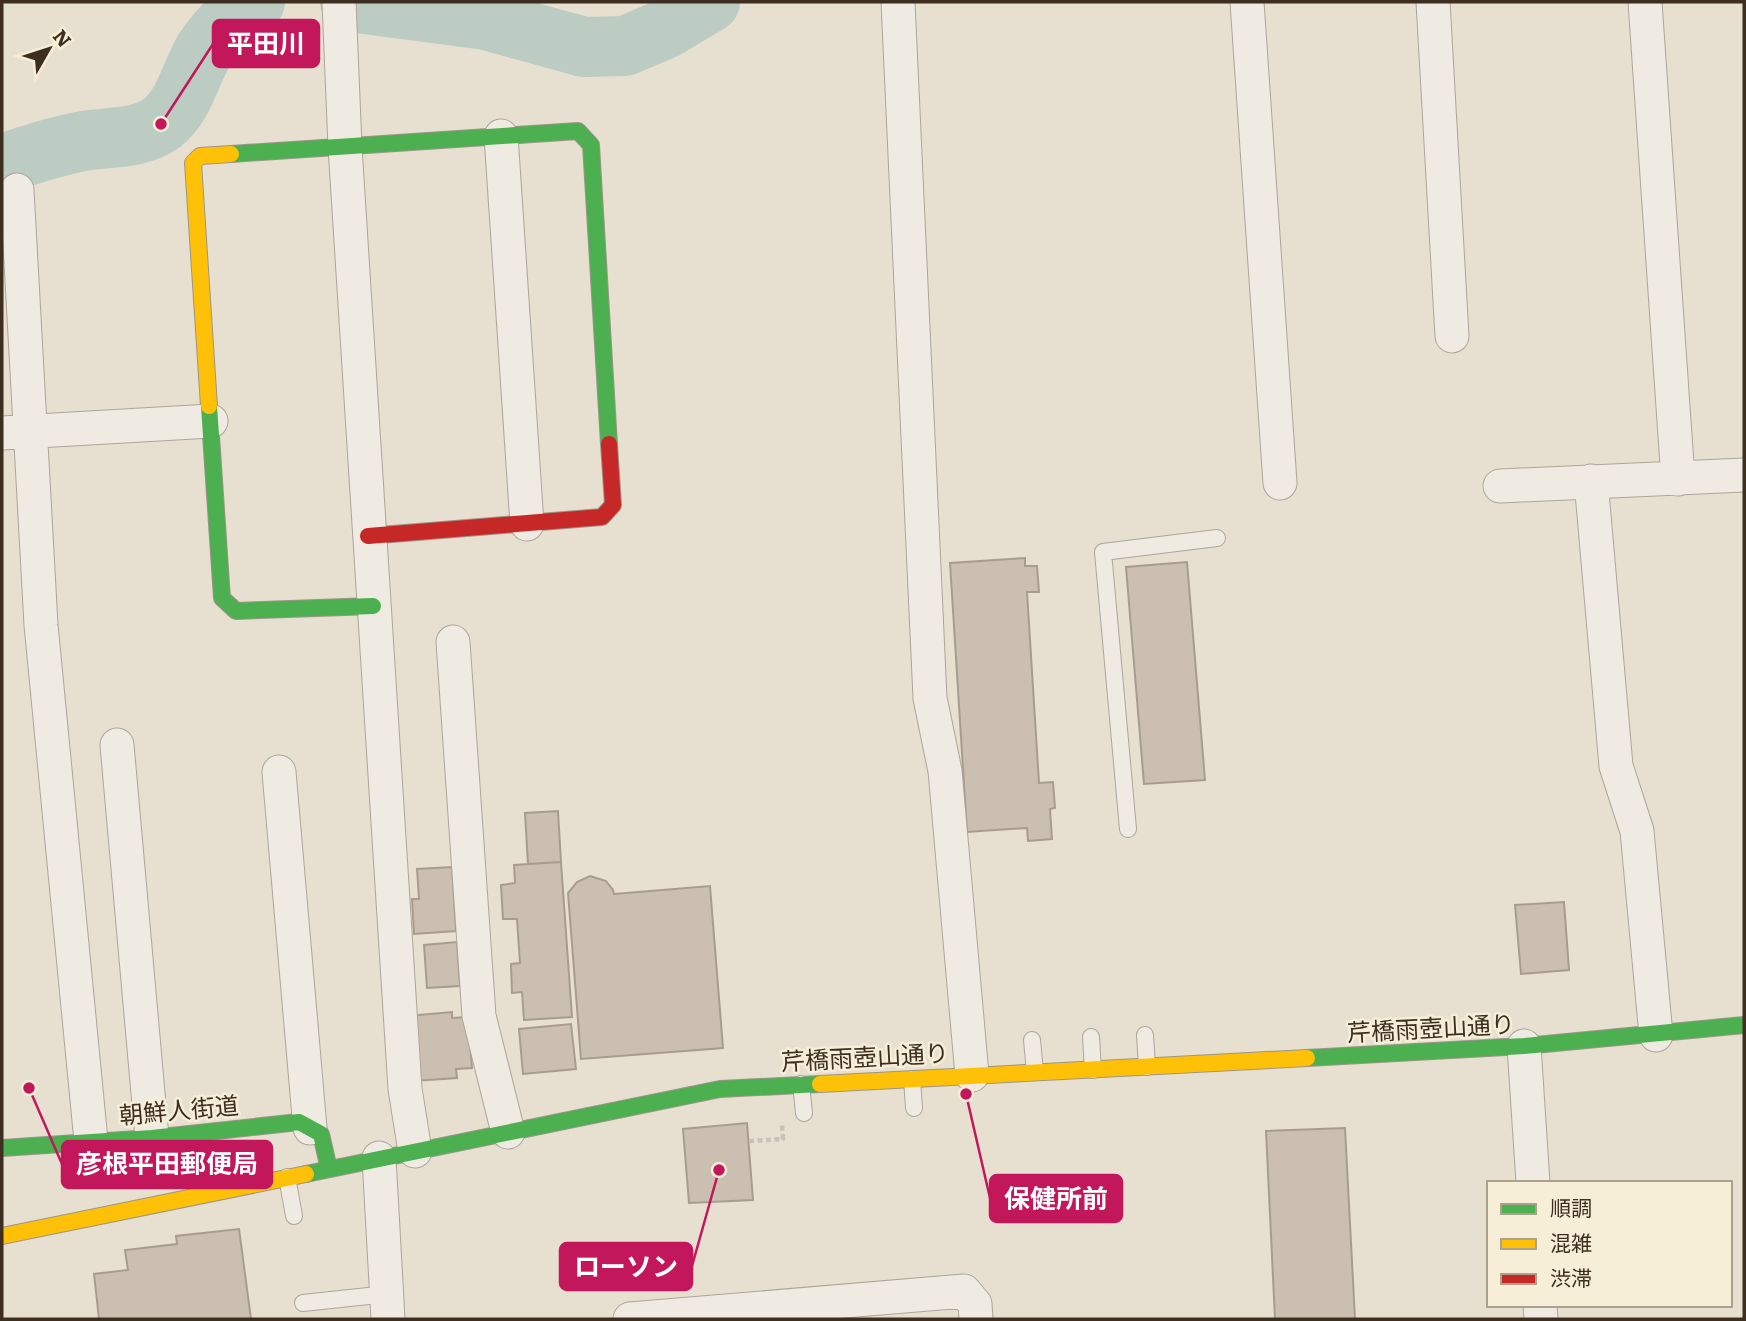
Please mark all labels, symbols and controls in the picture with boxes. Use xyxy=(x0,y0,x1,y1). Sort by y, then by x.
north arrow xyxy=(14,14,84,84)
callout: 平田川 xyxy=(213,20,319,67)
text: 平田川 xyxy=(227,22,305,61)
text: N xyxy=(47,23,79,53)
street label: 芹橋雨壺山通り xyxy=(1346,1005,1516,1048)
street label: 芹橋雨壺山通り xyxy=(780,1034,950,1077)
street label: 朝鮮人街道 xyxy=(117,1086,240,1131)
callout: 彦根平田郵便局 xyxy=(62,1141,272,1188)
text: 彦根平田郵便局 xyxy=(76,1142,258,1181)
callout: 保健所前 xyxy=(990,1175,1122,1222)
text: 保健所前 xyxy=(1004,1177,1108,1216)
legend xyxy=(1487,1181,1732,1307)
text: 順調 xyxy=(1550,1191,1592,1222)
text: 混雑 xyxy=(1550,1226,1592,1257)
callout: ローソン xyxy=(560,1243,692,1290)
text: ローソン xyxy=(574,1245,678,1284)
text: 渋滞 xyxy=(1550,1261,1592,1292)

